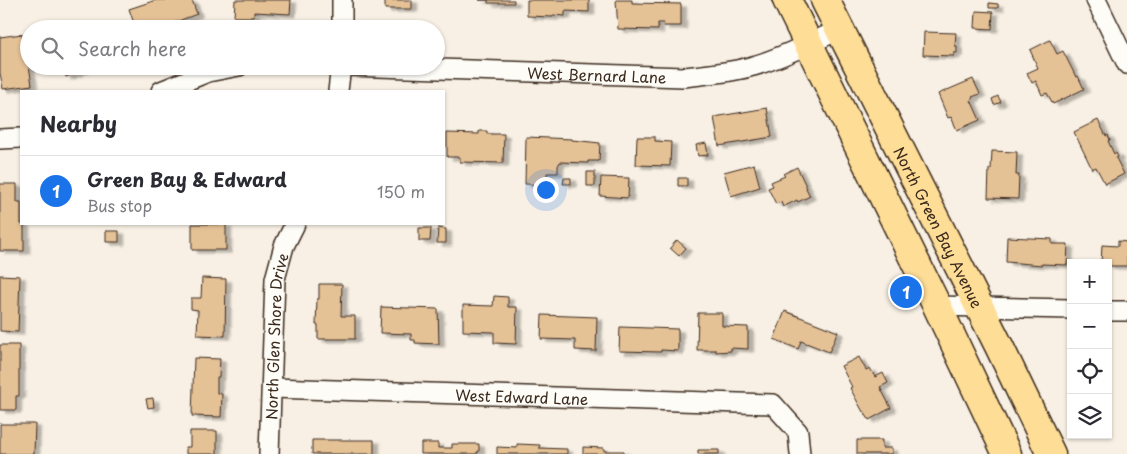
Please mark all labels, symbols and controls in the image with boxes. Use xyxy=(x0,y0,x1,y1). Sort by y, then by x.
search box xyxy=(20,20,445,75)
icon: search xyxy=(38,34,66,62)
text: Search here xyxy=(78,34,187,62)
street label: West Bernard Lane xyxy=(527,60,667,88)
text: Nearby xyxy=(40,107,117,139)
street label: North Green Bay Avenue xyxy=(889,142,989,312)
text: Green Bay & Edward xyxy=(87,165,287,193)
your location xyxy=(533,177,559,203)
text: 1 xyxy=(52,179,60,203)
text: 150 m xyxy=(377,179,425,203)
text: Bus stop xyxy=(87,193,152,217)
street label: North Glen Shore Drive xyxy=(259,250,293,420)
map controls xyxy=(1067,259,1112,439)
button: + xyxy=(1067,259,1112,304)
pin: 1 xyxy=(890,273,922,311)
button: − xyxy=(1067,304,1112,349)
button: locate xyxy=(1067,349,1112,394)
street label: West Edward Lane xyxy=(455,382,589,410)
button: layers xyxy=(1067,394,1112,439)

